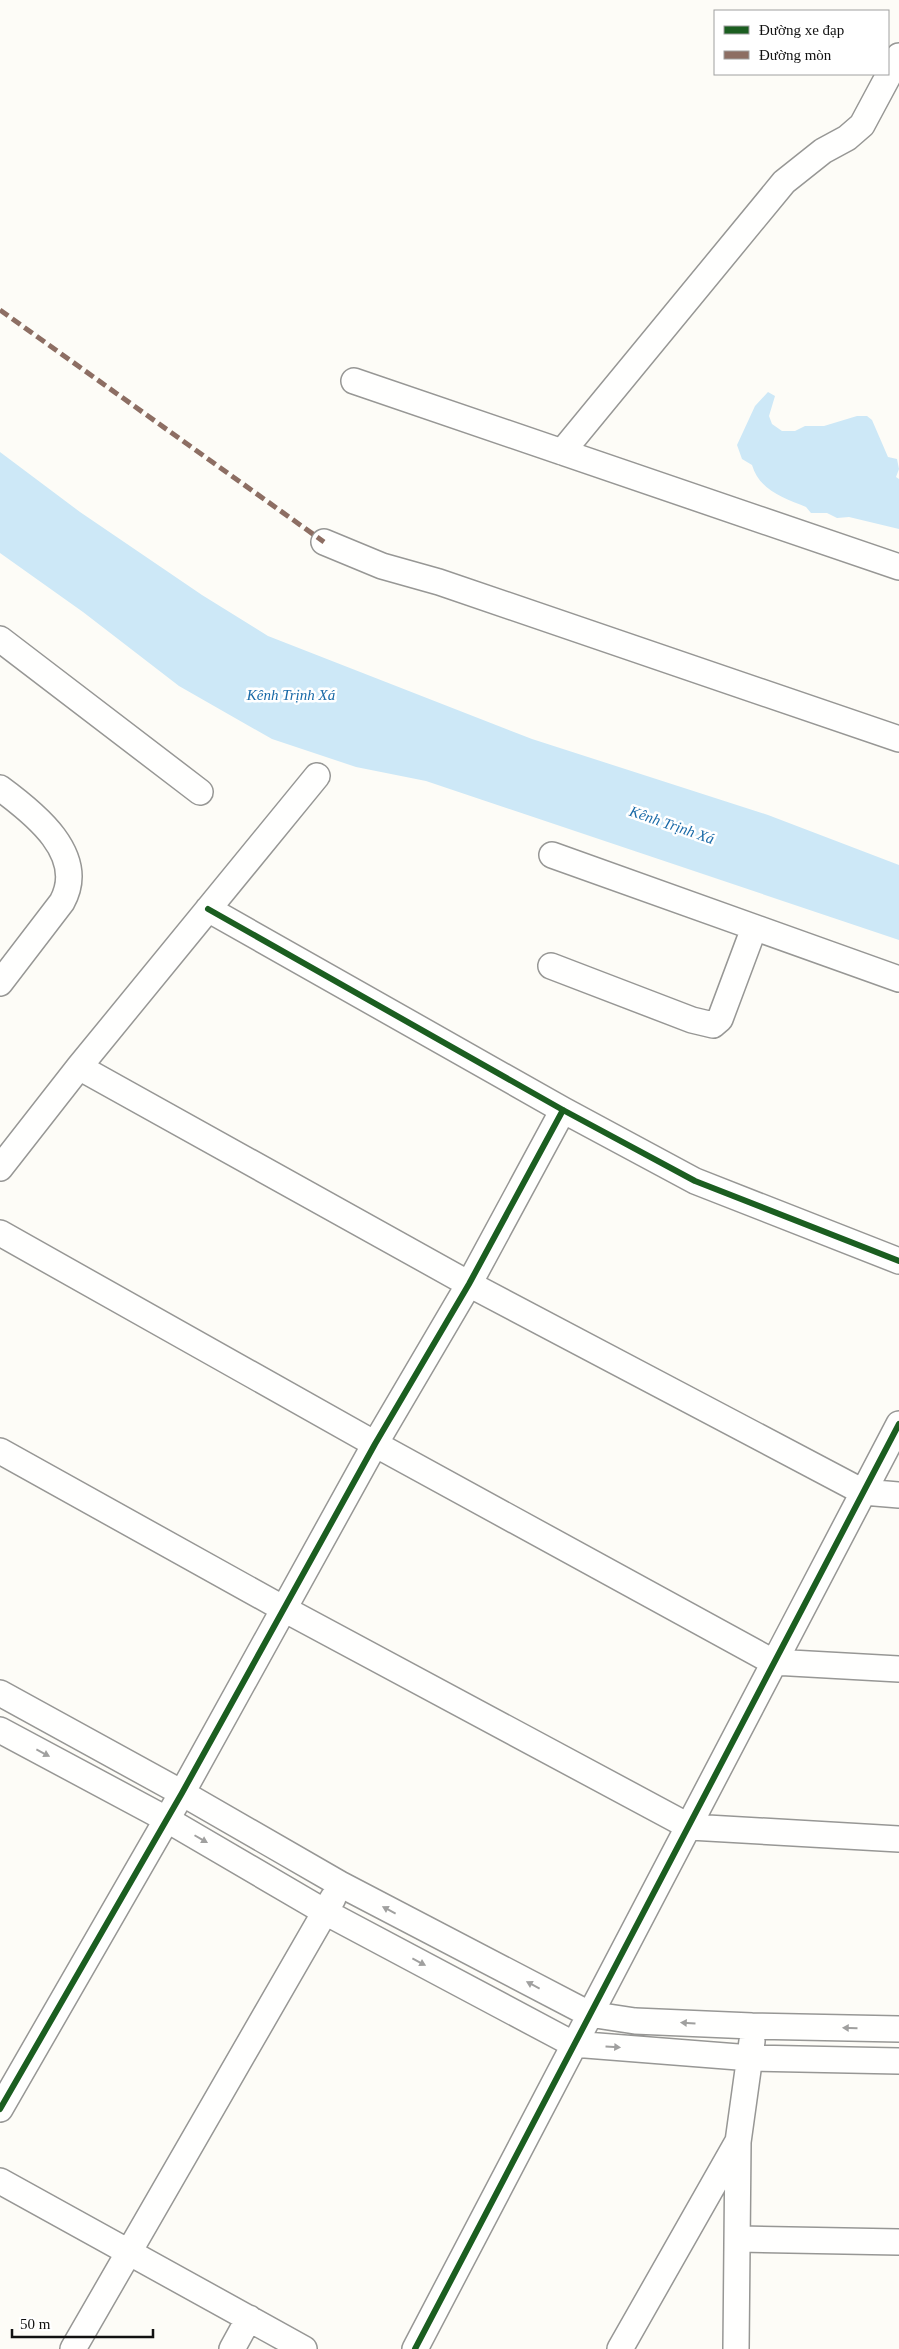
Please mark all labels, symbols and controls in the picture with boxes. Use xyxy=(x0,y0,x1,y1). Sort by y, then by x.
legend xyxy=(714,10,889,75)
text: Đường xe đạp xyxy=(759,22,844,38)
text: Đường mòn xyxy=(759,47,832,63)
water label: Kênh Trịnh Xá xyxy=(246,687,336,703)
water label: Kênh Trịnh Xá xyxy=(627,803,717,847)
one-way arrow xyxy=(36,1749,50,1757)
one-way arrow xyxy=(194,1835,208,1844)
one-way arrow xyxy=(382,1906,396,1914)
one-way arrow xyxy=(411,1958,426,1966)
one-way arrow xyxy=(526,1981,540,1989)
one-way arrow xyxy=(680,2019,696,2027)
one-way arrow xyxy=(842,2024,858,2032)
one-way arrow xyxy=(605,2044,621,2052)
scale bar xyxy=(12,2306,154,2338)
text: 50 m xyxy=(20,2316,51,2332)

